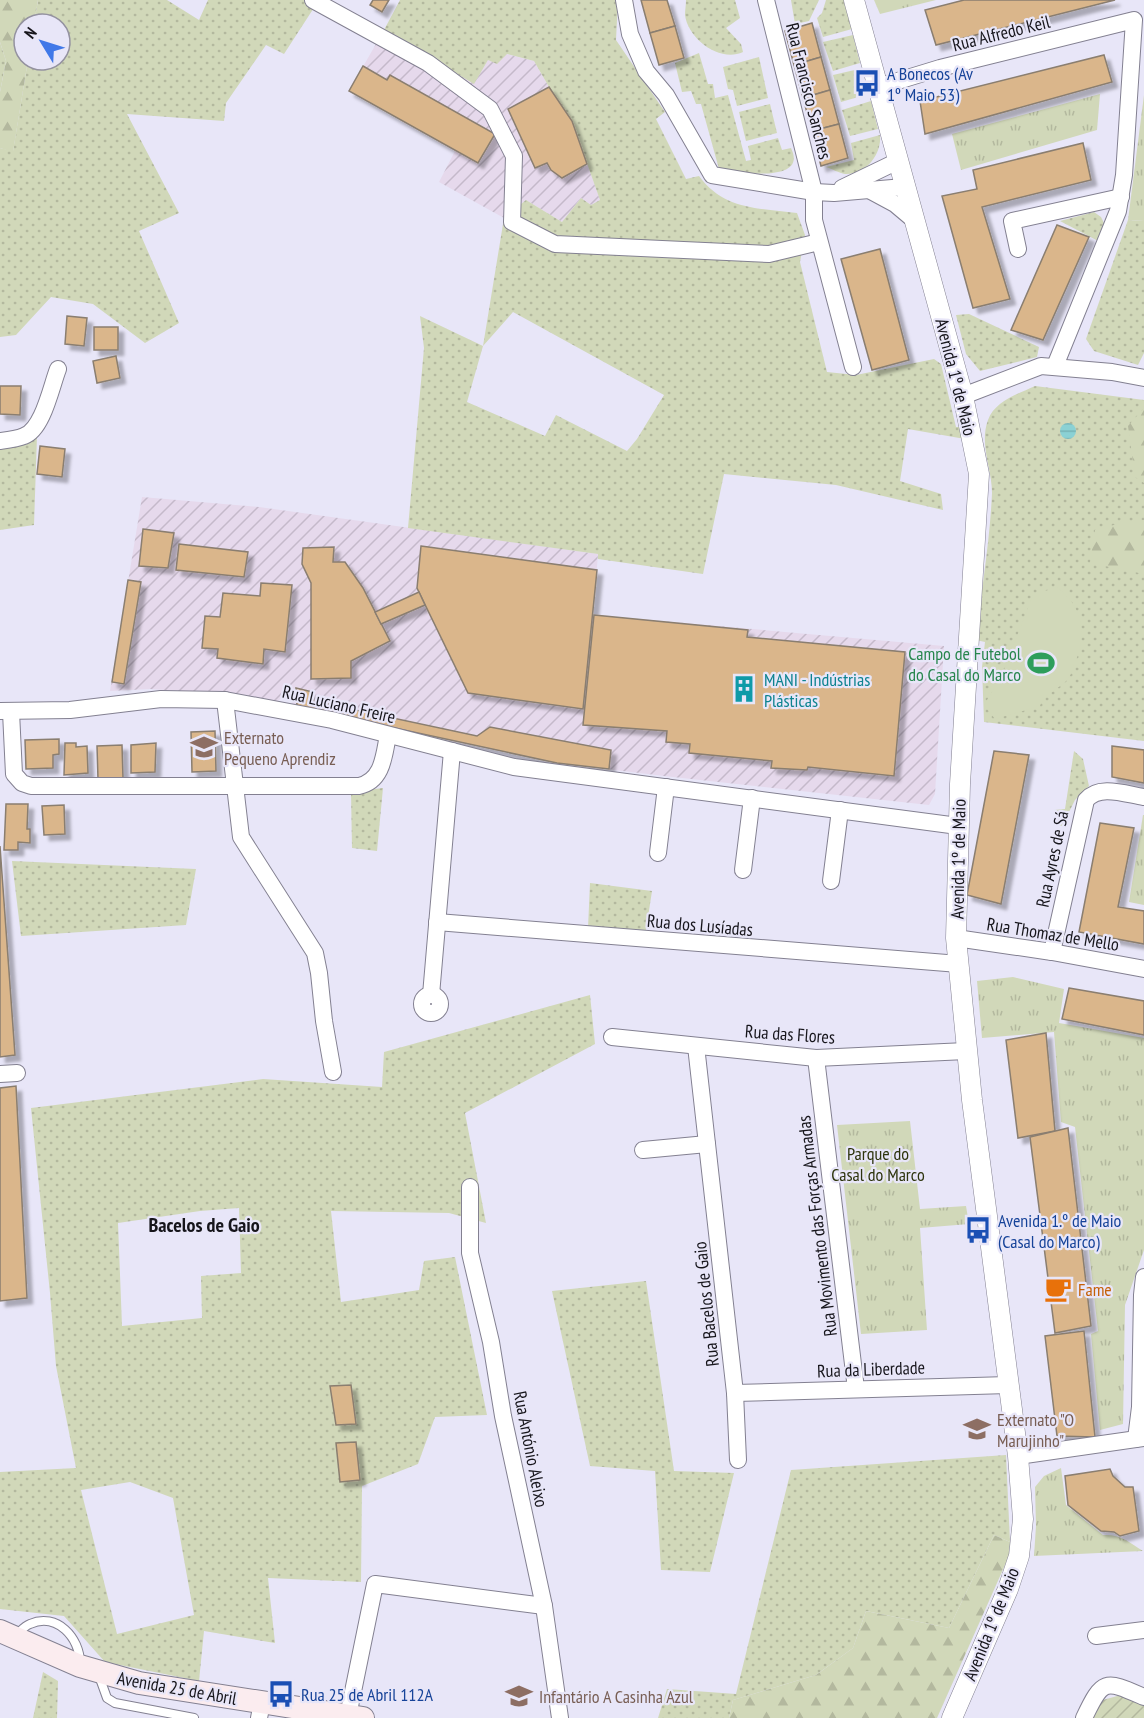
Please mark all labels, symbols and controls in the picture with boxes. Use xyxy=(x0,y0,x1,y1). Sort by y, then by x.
street label: Rua Alfredo Keil xyxy=(950,10,1053,56)
north arrow xyxy=(12,12,72,72)
street label: Rua Francisco Sanches xyxy=(781,20,837,162)
text: N xyxy=(20,23,41,42)
place label: A Bonecos (Av 1º Maio 53) xyxy=(887,62,973,106)
bus stop icon: A Bonecos (Av 1º Maio 53) xyxy=(852,68,882,98)
street label: Avenida 1º de Maio xyxy=(930,316,982,438)
place label: Campo de Futebol do Casal do Marco xyxy=(908,642,1022,686)
sports icon: Campo de Futebol do Casal do Marco xyxy=(1026,648,1056,678)
place label: MANI - Indústrias Plásticas xyxy=(764,668,870,712)
building icon: MANI - Indústrias Plásticas xyxy=(729,674,759,704)
street label: Rua Luciano Freire xyxy=(280,680,398,728)
place label: Externato Pequeno Aprendiz xyxy=(224,726,336,770)
school or university icon: Externato Pequeno Aprendiz xyxy=(189,732,219,762)
street label: Avenida 1º de Maio xyxy=(945,799,971,919)
street label: Rua Ayres de Sá xyxy=(1031,809,1073,909)
street label: Rua dos Lusíadas xyxy=(646,909,754,941)
street label: Rua Thomaz de Mello xyxy=(985,912,1121,956)
street label: Rua das Flores xyxy=(744,1019,836,1049)
street label: Rua Movimento das Forças Armadas xyxy=(792,1114,842,1338)
park label: Parque do Casal do Marco xyxy=(831,1142,925,1186)
place label: Avenida 1.º de Maio (Casal do Marco) xyxy=(998,1209,1122,1253)
district label: Bacelos de Gaio xyxy=(148,1212,260,1238)
bus stop icon: Avenida 1.º de Maio (Casal do Marco) xyxy=(963,1215,993,1245)
street label: Rua Bacelos de Gaio xyxy=(688,1240,724,1368)
cafe icon: Fame xyxy=(1043,1274,1073,1304)
place label: Fame xyxy=(1078,1278,1112,1301)
street label: Rua da Liberdade xyxy=(817,1356,925,1382)
street label: Rua António Aleixo xyxy=(508,1389,554,1509)
place label: Externato "O Marujinho" xyxy=(997,1408,1074,1452)
school or university icon: Externato "O Marujinho" xyxy=(962,1414,992,1444)
street label: Avenida 1º de Maio xyxy=(958,1564,1024,1684)
street label: Avenida 25 de Abril xyxy=(115,1666,239,1710)
bus stop icon: Rua 25 de Abril 112A xyxy=(266,1679,296,1709)
school or university icon: Infantário A Casinha Azul xyxy=(504,1681,534,1711)
place label: Rua 25 de Abril 112A xyxy=(301,1683,434,1706)
place label: Infantário A Casinha Azul xyxy=(539,1685,694,1708)

